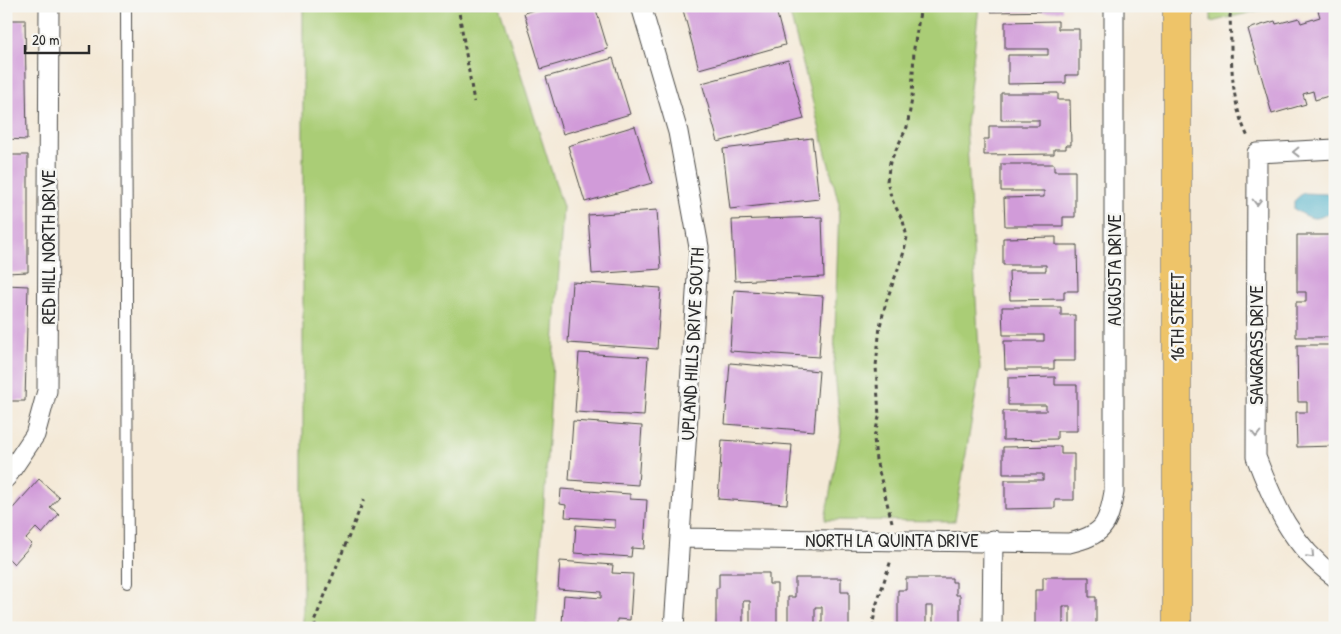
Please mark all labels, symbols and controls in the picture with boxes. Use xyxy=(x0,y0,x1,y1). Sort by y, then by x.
scale bar xyxy=(25,22,89,54)
text: 20 m xyxy=(32,29,59,50)
one-way arrow xyxy=(1292,147,1300,157)
street label: RED HILL NORTH DRIVE xyxy=(35,169,61,324)
one-way arrow xyxy=(1252,198,1262,206)
street label: AUGUSTA DRIVE xyxy=(1101,214,1127,326)
street label: UPLAND HILLS DRIVE SOUTH xyxy=(674,247,710,441)
street label: 16TH STREET xyxy=(1164,272,1190,361)
street label: SAWGRASS DRIVE xyxy=(1243,285,1269,405)
one-way arrow xyxy=(1251,430,1261,438)
street label: NORTH LA QUINTA DRIVE xyxy=(805,527,979,553)
one-way arrow xyxy=(1305,549,1314,558)

